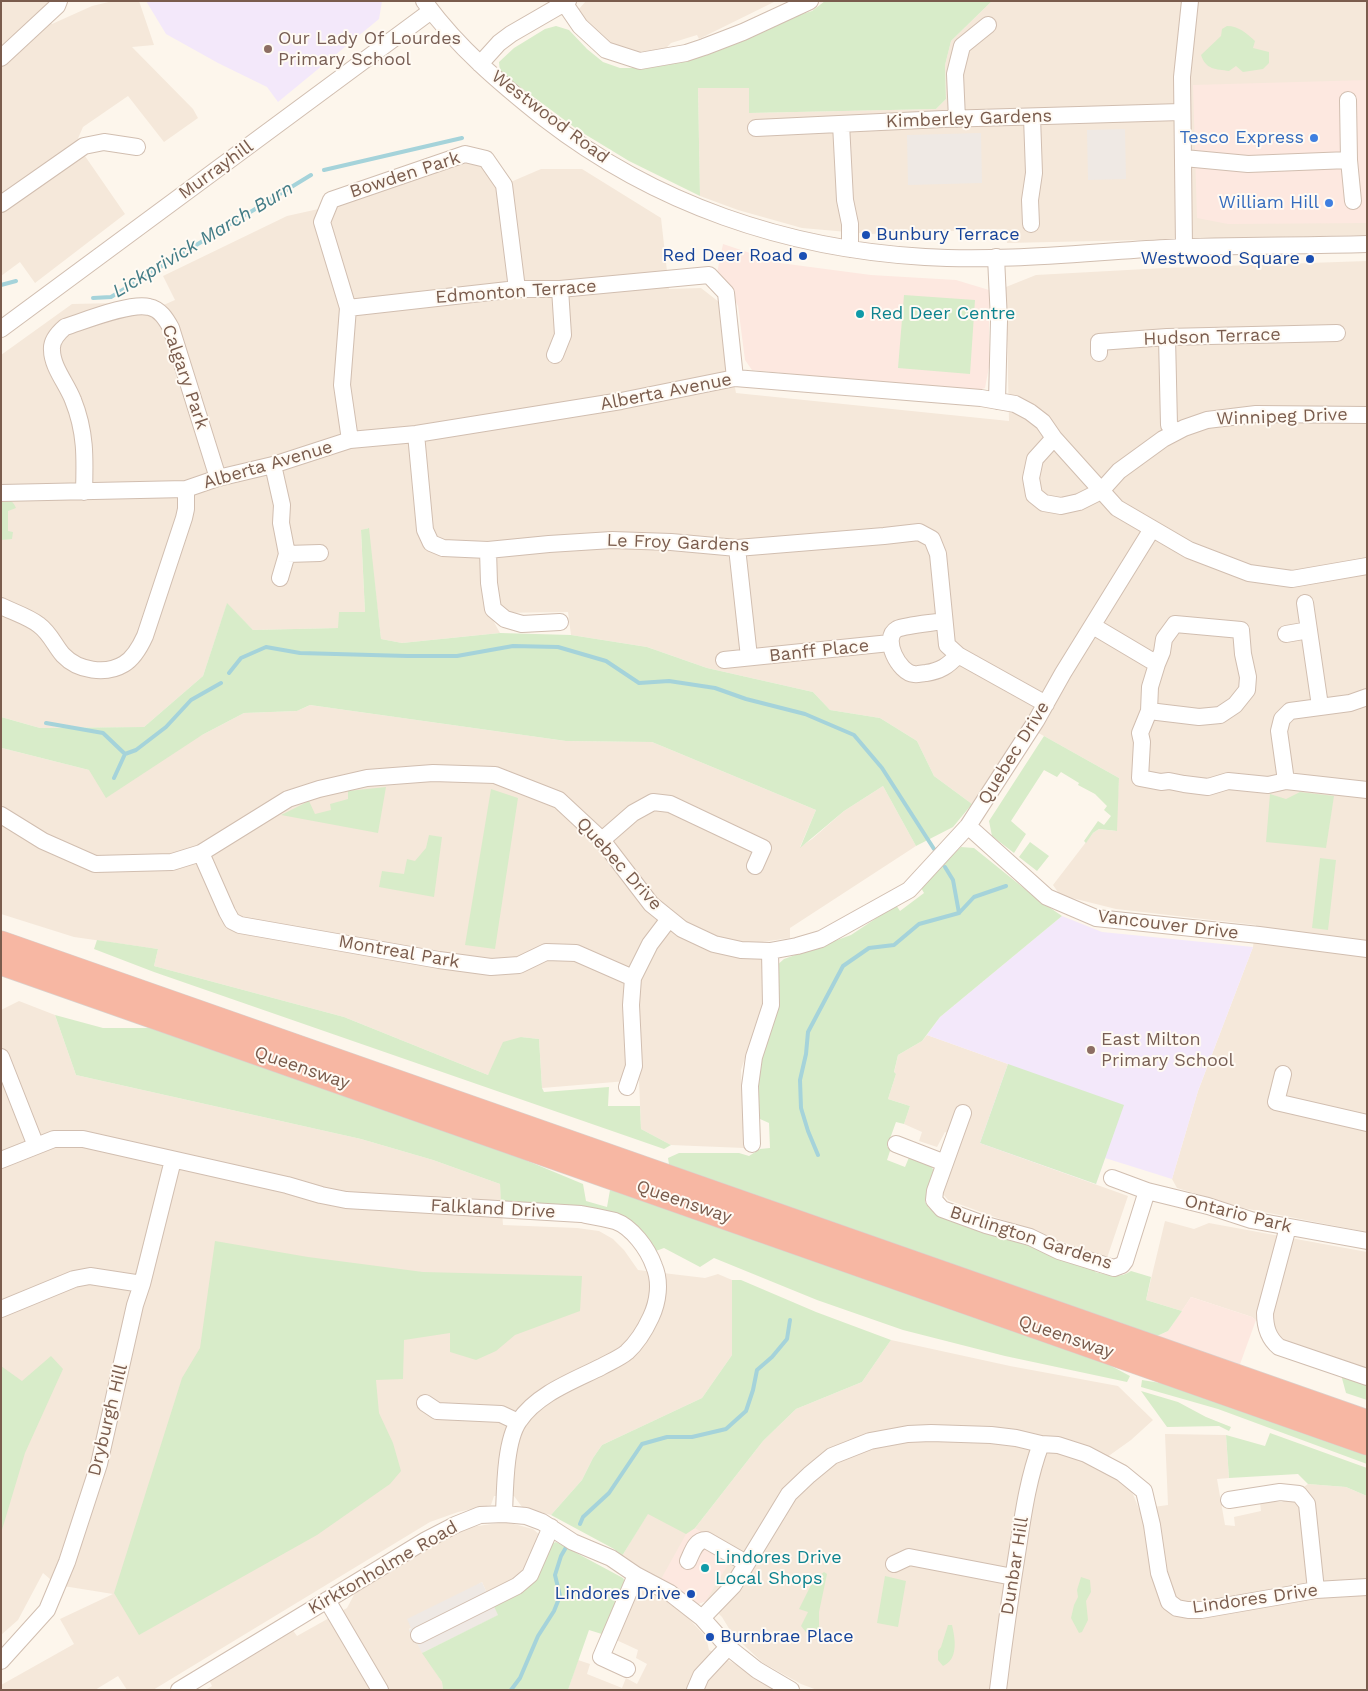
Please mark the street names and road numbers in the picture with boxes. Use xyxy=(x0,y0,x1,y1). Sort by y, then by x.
street label: Westwood Road xyxy=(487,66,613,168)
street label: Kimberley Gardens xyxy=(886,105,1052,133)
street label: Murrayhill xyxy=(175,136,257,204)
street label: Bowden Park xyxy=(347,147,463,203)
street label: Edmonton Terrace xyxy=(435,276,597,308)
street label: Calgary Park xyxy=(157,322,213,432)
street label: Hudson Terrace xyxy=(1143,324,1281,350)
street label: Alberta Avenue xyxy=(598,369,734,415)
street label: Winnipeg Drive xyxy=(1216,404,1348,430)
street label: Alberta Avenue xyxy=(201,436,335,494)
street label: Le Froy Gardens xyxy=(606,530,750,556)
street label: Banff Place xyxy=(768,635,870,667)
street label: Quebec Drive xyxy=(974,697,1054,809)
street label: Quebec Drive xyxy=(572,813,666,915)
street label: Vancouver Drive xyxy=(1096,906,1240,944)
street label: Montreal Park xyxy=(337,931,461,973)
street label: Queensway xyxy=(252,1042,352,1094)
street label: Queensway xyxy=(634,1176,734,1228)
street label: Ontario Park xyxy=(1182,1190,1294,1238)
street label: Falkland Drive xyxy=(430,1195,556,1223)
street label: Burlington Gardens xyxy=(947,1202,1115,1274)
street label: Queensway xyxy=(1016,1311,1116,1363)
street label: Dryburgh Hill xyxy=(84,1362,132,1478)
street label: Dunbar Hill xyxy=(997,1515,1033,1617)
street label: Kirktonholme Road xyxy=(305,1516,461,1620)
street label: Lindores Drive xyxy=(1191,1579,1319,1619)

